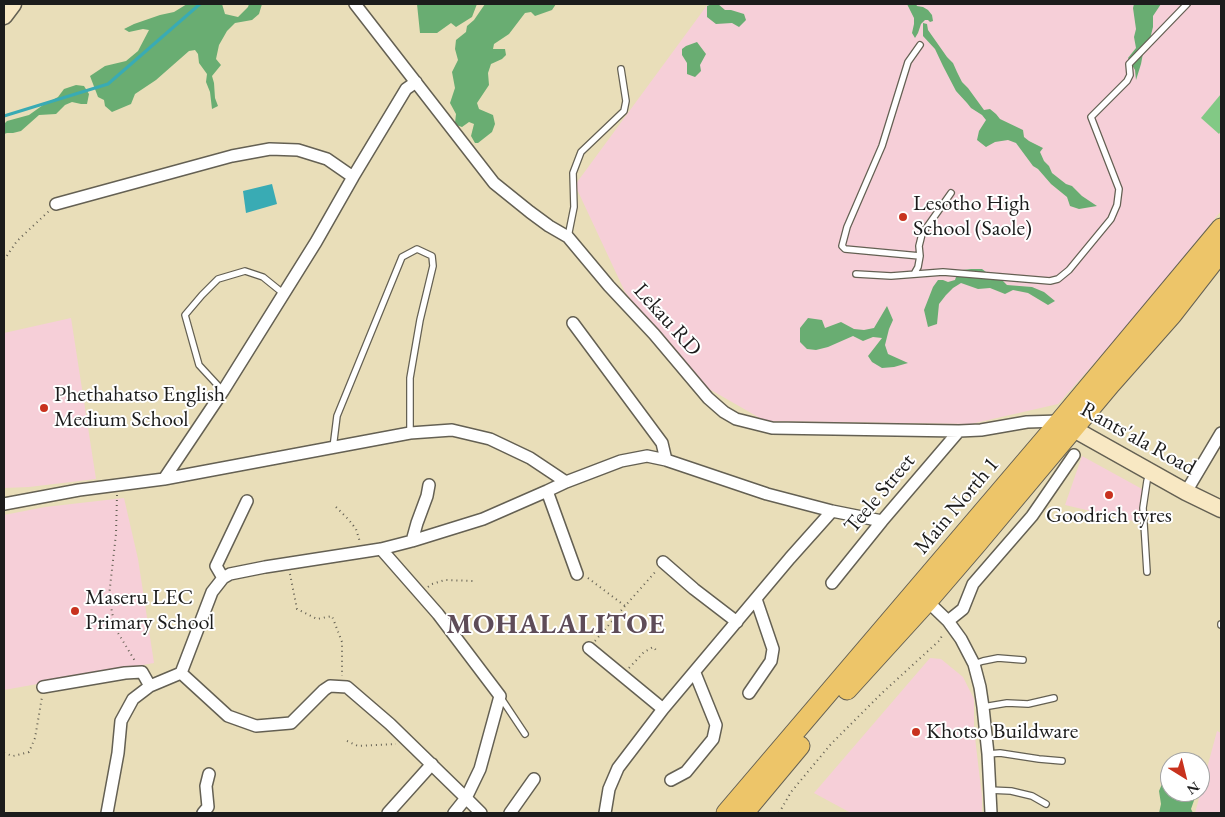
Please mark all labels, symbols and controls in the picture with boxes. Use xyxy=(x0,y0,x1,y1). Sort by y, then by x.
place label: Lesotho High School (Saole) xyxy=(913,191,1032,242)
marker: Lesotho High School (Saole) xyxy=(897,211,909,223)
street label: Lekau RD xyxy=(627,278,707,362)
place label: Phethahatso English Medium School xyxy=(54,382,225,434)
street label: Rants'ala Road xyxy=(1076,396,1200,482)
marker: Phethahatso English Medium School xyxy=(38,402,50,414)
street label: Teele Street xyxy=(839,449,921,539)
street label: Main North 1 xyxy=(909,452,1005,560)
marker: Goodrich tyres xyxy=(1103,489,1115,501)
place label: Goodrich tyres xyxy=(1046,503,1172,529)
place label: Maseru LEC Primary School xyxy=(85,585,214,636)
marker: Maseru LEC Primary School xyxy=(69,605,81,617)
district label: MOHALALITOE xyxy=(445,608,667,642)
place label: Khotso Buildware xyxy=(926,719,1078,745)
marker: Khotso Buildware xyxy=(910,726,922,738)
north arrow xyxy=(1160,752,1210,802)
text: N xyxy=(1183,778,1203,799)

